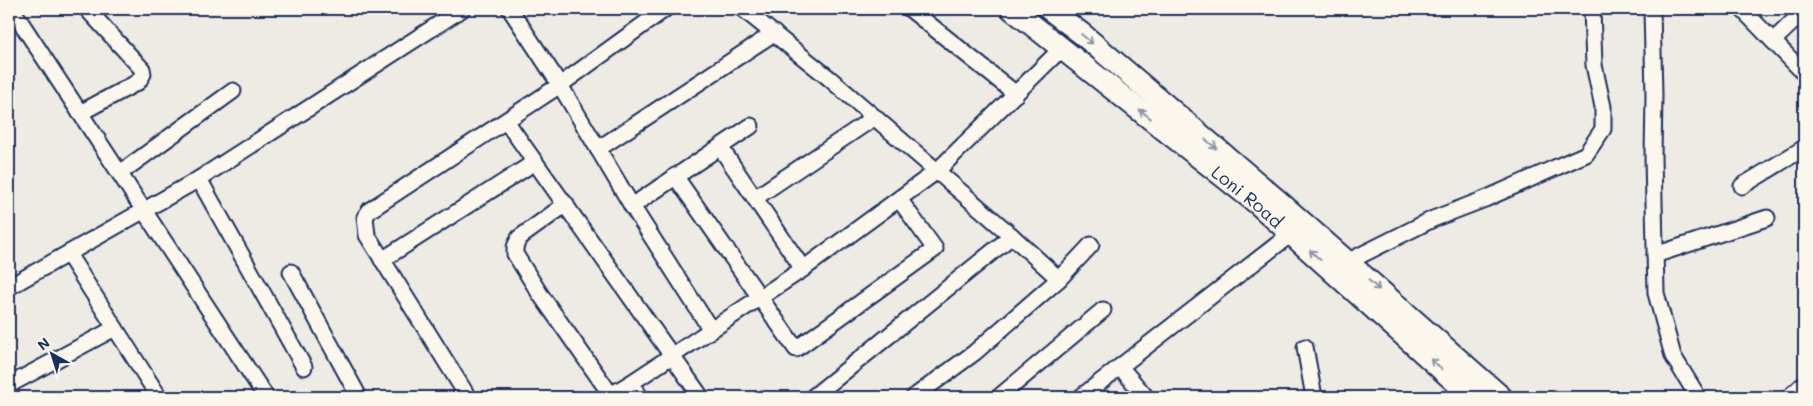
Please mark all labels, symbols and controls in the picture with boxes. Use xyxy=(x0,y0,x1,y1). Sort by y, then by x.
one-way arrow xyxy=(1081,33,1094,45)
one-way arrow xyxy=(1139,109,1152,120)
one-way arrow xyxy=(1205,138,1218,150)
street label: Loni Road xyxy=(1207,160,1288,233)
one-way arrow xyxy=(1309,249,1322,261)
one-way arrow xyxy=(1367,279,1380,291)
north arrow xyxy=(28,328,78,378)
text: N xyxy=(33,333,54,354)
one-way arrow xyxy=(1429,358,1442,370)

